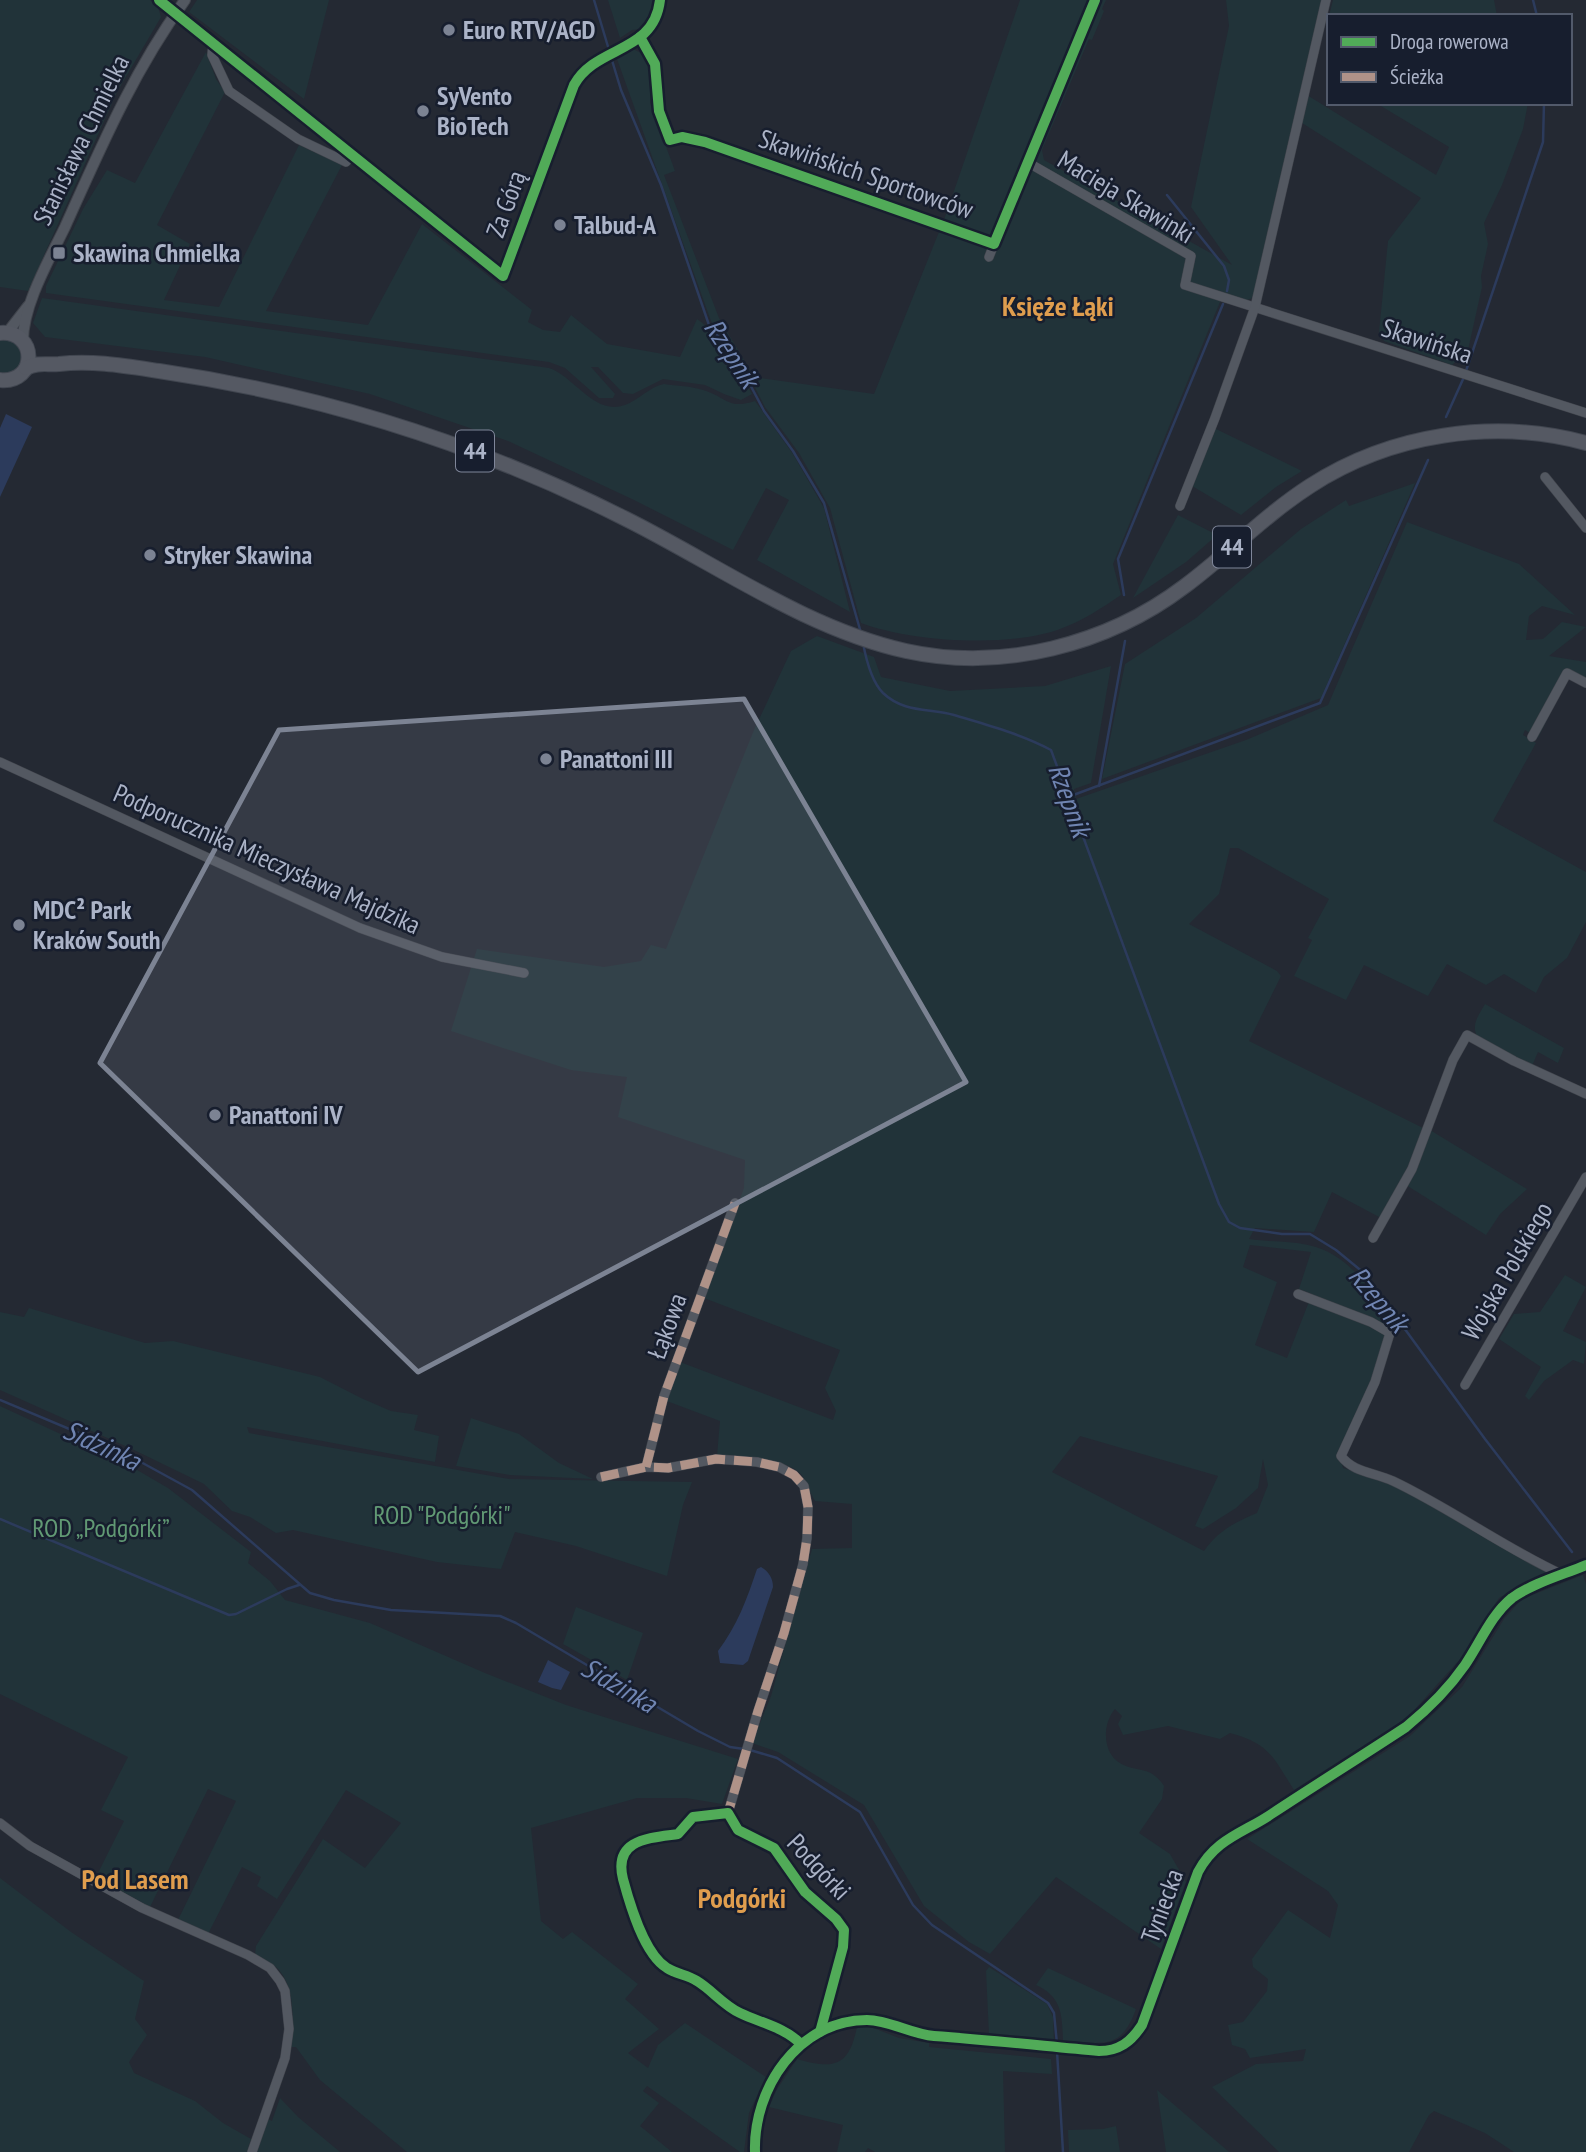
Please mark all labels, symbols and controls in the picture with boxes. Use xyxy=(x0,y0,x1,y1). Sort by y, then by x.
place label: Euro RTV/AGD xyxy=(463,13,596,46)
legend xyxy=(1327,14,1572,105)
marker: Euro RTV/AGD xyxy=(441,22,457,38)
text: Droga rowerowa xyxy=(1390,28,1509,55)
street label: Stanisława Chmielka xyxy=(25,49,136,230)
text: Ścieżka xyxy=(1390,63,1444,90)
place label: SyVento BioTech xyxy=(437,79,512,142)
marker: SyVento BioTech xyxy=(415,103,431,119)
street label: Skawińskich Sportowców xyxy=(755,121,978,226)
street label: Macieja Skawinki xyxy=(1052,143,1201,250)
street label: Za Górą xyxy=(478,166,533,242)
place label: Talbud-A xyxy=(574,208,657,241)
marker: Talbud-A xyxy=(552,217,568,233)
place label: Skawina Chmielka xyxy=(73,236,240,269)
marker: Skawina Chmielka xyxy=(51,245,67,261)
district label: Księże Łąki xyxy=(1002,287,1114,324)
street label: Skawińska xyxy=(1378,310,1477,371)
water label: Rzepnik xyxy=(696,311,770,397)
road number: 44 xyxy=(456,430,494,472)
road number: 44 xyxy=(1213,526,1251,568)
place label: Stryker Skawina xyxy=(164,538,312,571)
marker: Stryker Skawina xyxy=(142,547,158,563)
place label: Panattoni III xyxy=(560,742,673,775)
marker: Panattoni III xyxy=(538,751,554,767)
water label: Rzepnik xyxy=(1040,758,1102,845)
street label: Podporucznika Mieczysława Majdzika xyxy=(109,776,426,941)
place label: MDC² Park Kraków South xyxy=(33,893,160,956)
marker: MDC² Park Kraków South xyxy=(11,917,27,933)
place label: Panattoni IV xyxy=(229,1098,344,1131)
marker: Panattoni IV xyxy=(207,1107,223,1123)
street label: Wojska Polskiego xyxy=(1454,1196,1559,1346)
water label: Rzepnik xyxy=(1341,1258,1420,1342)
street label: Łąkowa xyxy=(639,1288,694,1363)
water label: Sidzinka xyxy=(58,1411,148,1479)
park label: ROD "Podgórki" xyxy=(373,1498,511,1531)
park label: ROD „Podgórki” xyxy=(32,1511,170,1544)
water label: Sidzinka xyxy=(575,1648,665,1722)
street label: Podgórki xyxy=(780,1827,858,1907)
district label: Pod Lasem xyxy=(82,1860,188,1897)
street label: Tyniecka xyxy=(1133,1864,1190,1947)
district label: Podgórki xyxy=(698,1879,786,1916)

